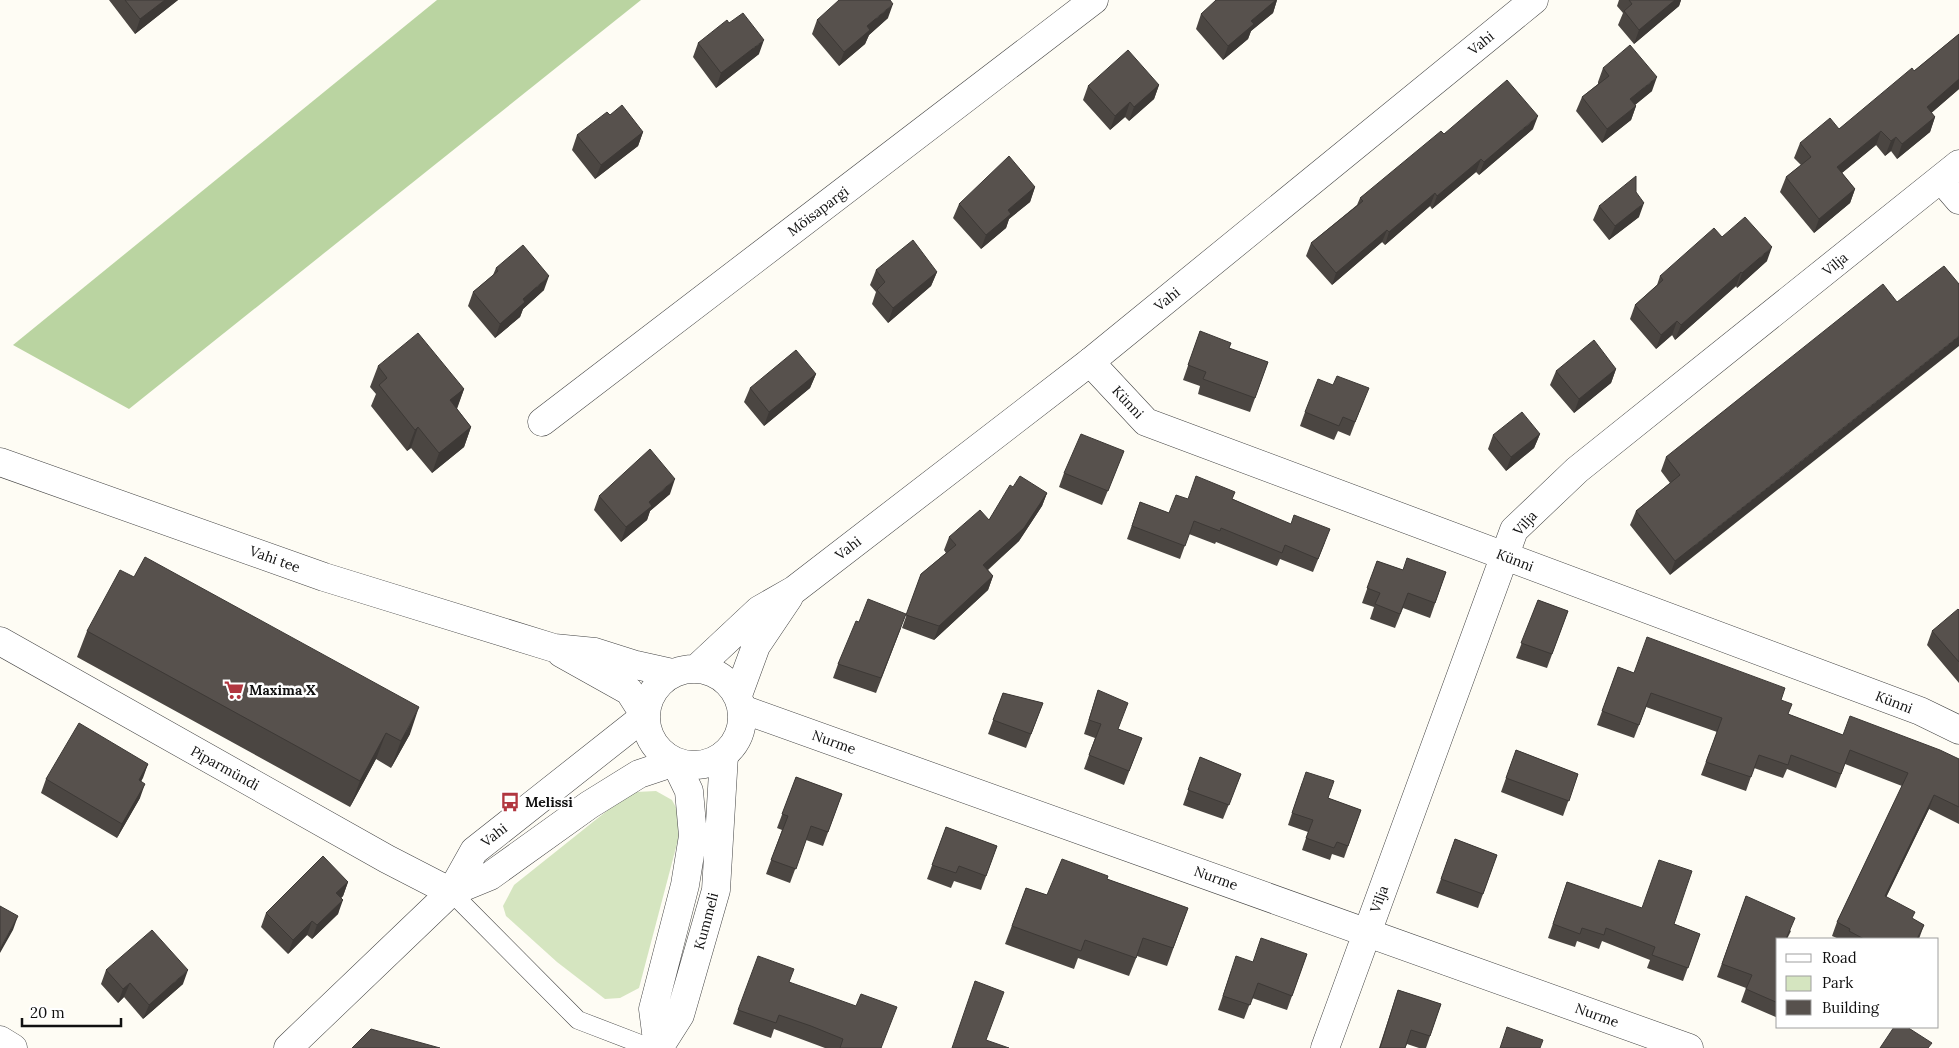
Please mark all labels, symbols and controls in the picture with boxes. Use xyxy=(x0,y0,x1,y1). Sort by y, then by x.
street label: Vahi xyxy=(1464,27,1498,60)
street label: Mõisapargi xyxy=(784,182,852,240)
street label: Vilja xyxy=(1818,248,1851,280)
street label: Vahi xyxy=(1150,283,1184,316)
street label: Künni xyxy=(1108,382,1148,422)
street label: Vilja xyxy=(1508,507,1541,540)
street label: Vahi xyxy=(830,532,865,564)
street label: Vahi tee xyxy=(246,541,303,577)
street label: Künni xyxy=(1494,545,1536,575)
supermarket icon: Maxima X xyxy=(223,679,245,701)
place label: Maxima X xyxy=(249,681,316,699)
street label: Künni xyxy=(1873,687,1915,717)
street label: Nurme xyxy=(810,726,859,758)
street label: Piparmündi xyxy=(188,742,263,794)
bus stop icon: Melissi xyxy=(499,791,521,813)
place label: Melissi xyxy=(525,793,573,811)
street label: Vahi xyxy=(476,819,511,851)
street label: Nurme xyxy=(1192,862,1241,894)
street label: Vilja xyxy=(1365,883,1392,916)
street label: Kummeli xyxy=(690,891,722,951)
legend xyxy=(1776,938,1939,1028)
text: Road xyxy=(1822,948,1857,967)
text: Park xyxy=(1822,973,1853,992)
scale bar xyxy=(22,996,121,1028)
text: Building xyxy=(1822,998,1880,1017)
street label: Nurme xyxy=(1573,999,1622,1031)
text: 20 m xyxy=(30,1003,65,1022)

